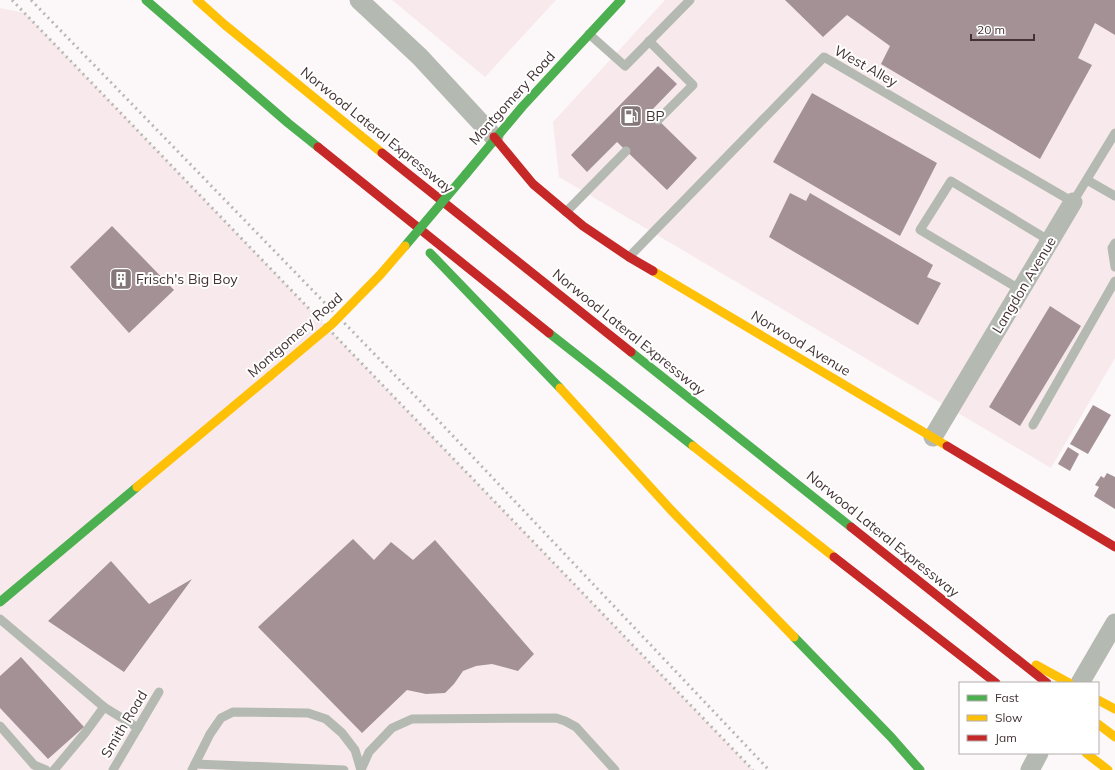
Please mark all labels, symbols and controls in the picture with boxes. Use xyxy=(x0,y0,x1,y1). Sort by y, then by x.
scale bar xyxy=(971,16,1034,42)
text: 20 m xyxy=(977,22,1005,37)
street label: West Alley xyxy=(831,41,901,91)
street label: Montgomery Road xyxy=(465,47,559,149)
street label: Norwood Lateral Expressway xyxy=(297,63,457,198)
fuel station icon: BP xyxy=(618,103,644,129)
place label: BP xyxy=(646,107,665,125)
street label: Langdon Avenue xyxy=(988,233,1060,337)
street label: Norwood Lateral Expressway xyxy=(549,265,709,400)
building icon: Frisch's Big Boy xyxy=(108,266,134,292)
place label: Frisch's Big Boy xyxy=(136,270,238,288)
street label: Montgomery Road xyxy=(244,289,346,381)
street label: Norwood Avenue xyxy=(748,306,854,380)
street label: Norwood Lateral Expressway xyxy=(803,467,963,602)
legend xyxy=(959,682,1099,754)
street label: Smith Road xyxy=(97,687,151,761)
text: Fast xyxy=(995,690,1019,705)
text: Slow xyxy=(995,710,1023,725)
text: Jam xyxy=(995,730,1017,745)

